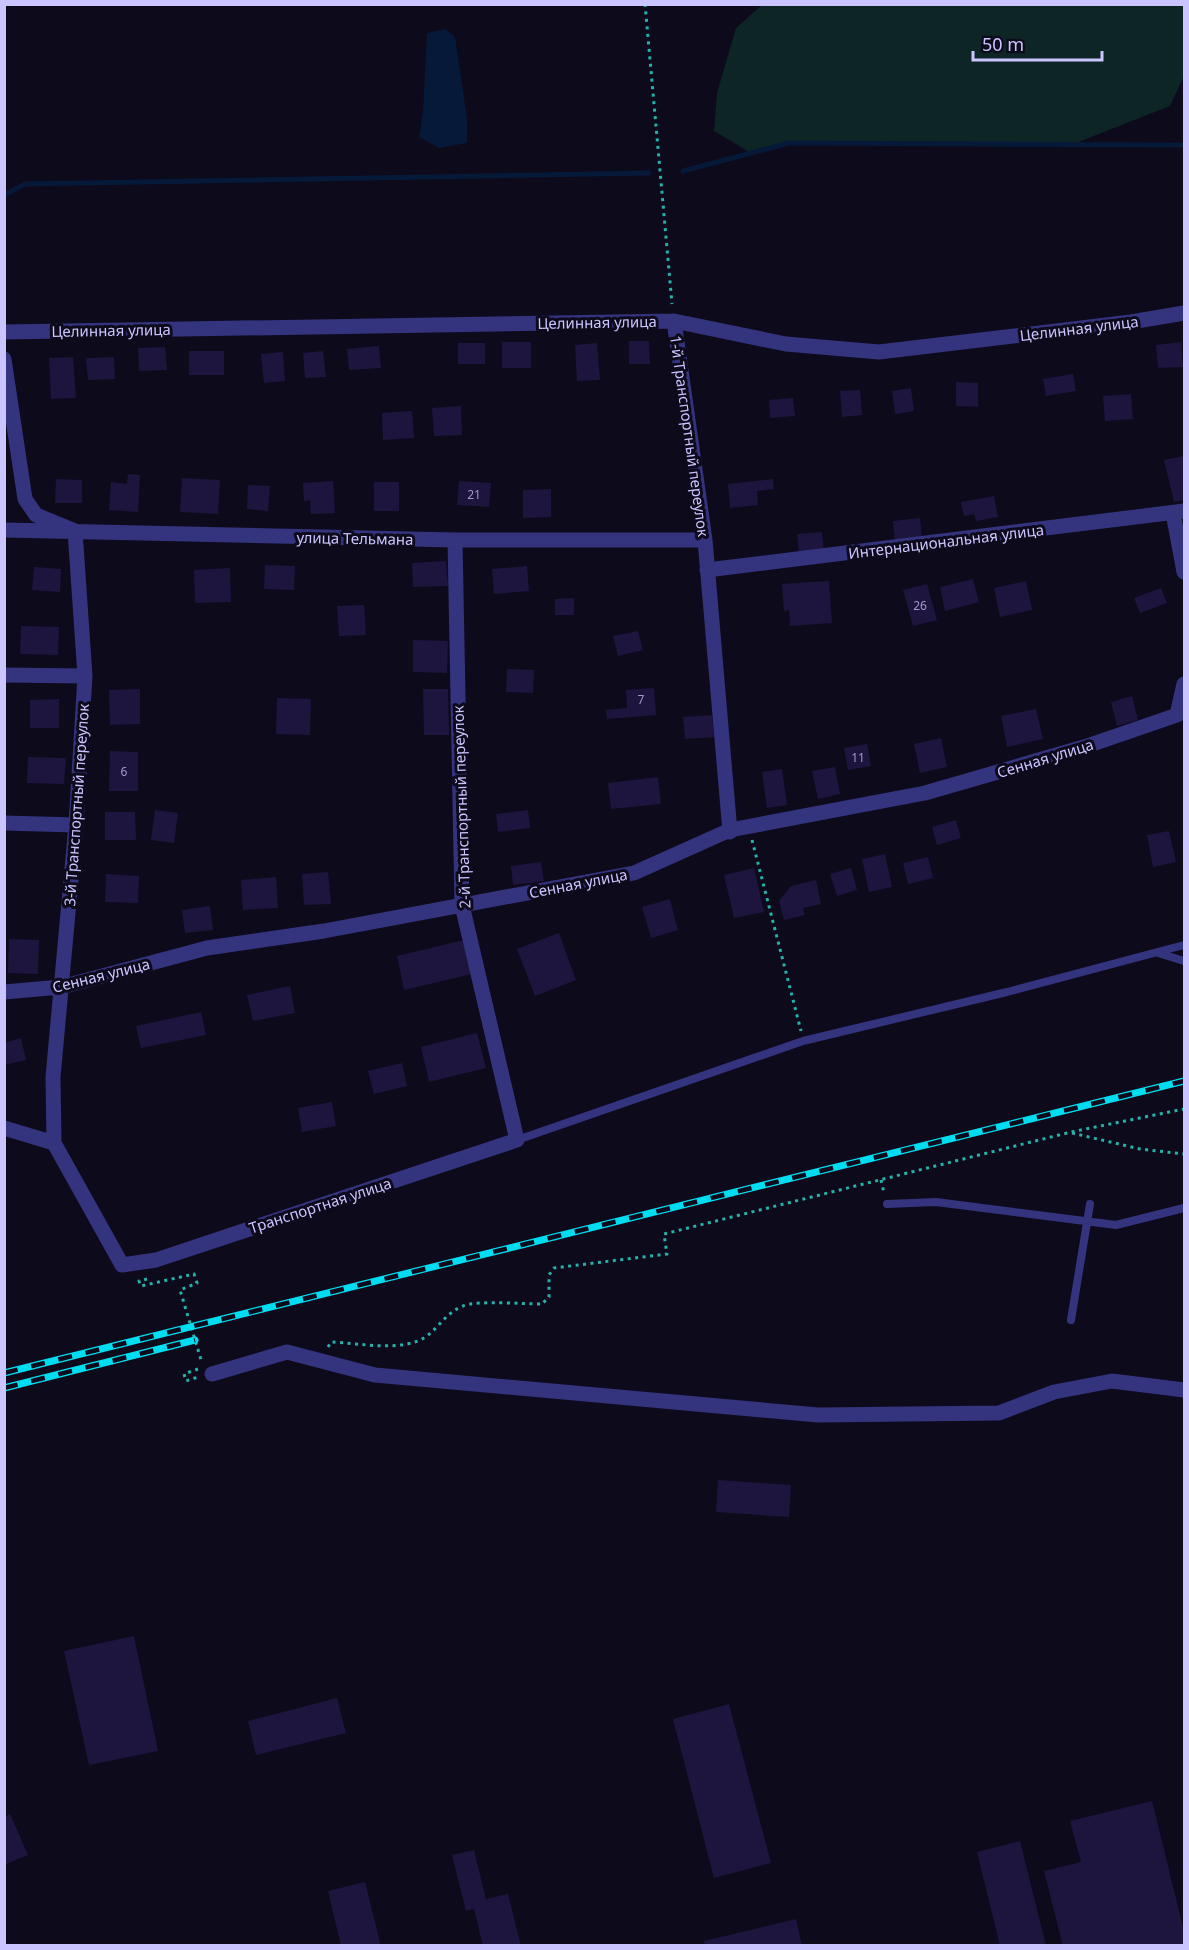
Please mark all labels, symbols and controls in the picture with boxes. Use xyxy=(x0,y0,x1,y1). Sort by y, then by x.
scale bar xyxy=(973,24,1102,62)
text: 50 m xyxy=(982,32,1024,56)
street label: Целинная улица xyxy=(537,311,657,333)
street label: Целинная улица xyxy=(1019,311,1139,345)
street label: Целинная улица xyxy=(51,319,171,341)
street label: 1-й Транспортный переулок xyxy=(666,334,714,538)
house number: 21 xyxy=(467,486,481,503)
street label: Интернациональная улица xyxy=(847,519,1045,563)
street label: улица Тельмана xyxy=(296,527,414,549)
house number: 26 xyxy=(913,597,927,614)
house number: 7 xyxy=(638,691,645,708)
street label: 3-й Транспортный переулок xyxy=(59,703,93,907)
street label: 2-й Транспортный переулок xyxy=(447,705,475,909)
street label: Сенная улица xyxy=(994,734,1096,782)
house number: 11 xyxy=(851,749,865,766)
house number: 6 xyxy=(121,763,128,780)
street label: Сенная улица xyxy=(527,864,629,902)
street label: Сенная улица xyxy=(50,953,152,997)
street label: Транспортная улица xyxy=(246,1173,394,1237)

